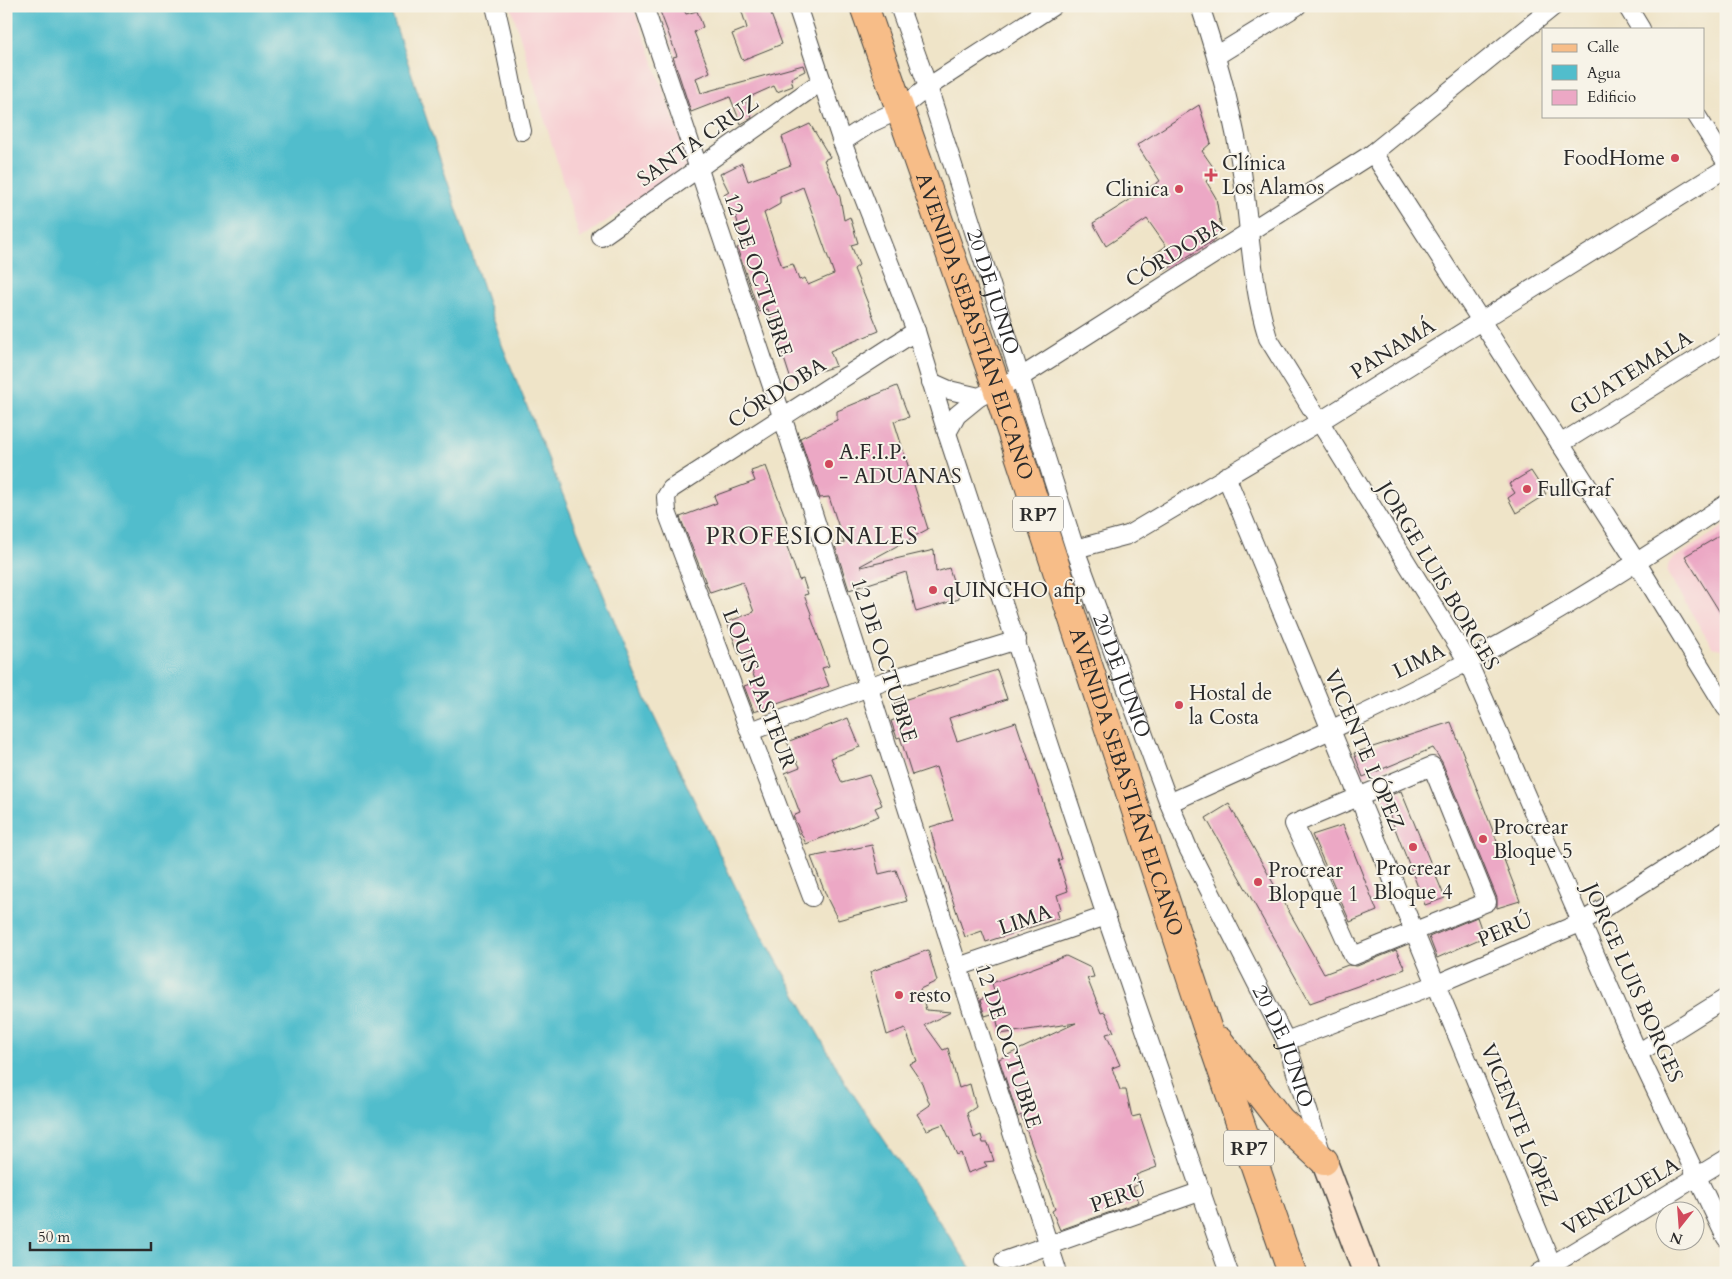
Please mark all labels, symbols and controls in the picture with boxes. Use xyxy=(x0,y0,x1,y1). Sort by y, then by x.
legend xyxy=(1542,28,1704,118)
text: Calle xyxy=(1587,37,1620,57)
text: Agua xyxy=(1587,63,1621,83)
text: Edificio xyxy=(1587,87,1636,107)
street label: SANTA CRUZ xyxy=(631,88,765,194)
place label: FoodHome xyxy=(1563,144,1665,173)
place label: Clínica Los Alamos xyxy=(1222,149,1324,202)
marker: FoodHome xyxy=(1669,152,1681,164)
marker: Clínica Los Alamos xyxy=(1204,168,1218,182)
street label: AVENIDA SEBASTIÁN ELCANO xyxy=(909,169,1041,484)
place label: Clinica xyxy=(1105,175,1169,204)
marker: Clinica xyxy=(1173,183,1185,195)
street label: 12 DE OCTUBRE xyxy=(716,189,800,361)
street label: CÓRDOBA xyxy=(1120,210,1230,295)
street label: 20 DE JUNIO xyxy=(960,225,1027,358)
street label: PANAMÁ xyxy=(1345,312,1441,386)
street label: GUATEMALA xyxy=(1564,324,1698,422)
street label: CÓRDOBA xyxy=(722,350,832,436)
place label: A.F.I.P. - ADUANAS xyxy=(839,438,961,491)
marker: A.F.I.P. - ADUANAS xyxy=(823,458,835,470)
street label: JORGE LUIS BORGES xyxy=(1369,474,1506,676)
place label: FullGraf xyxy=(1537,475,1615,504)
marker: FullGraf xyxy=(1521,483,1533,495)
road number: RP7 xyxy=(1013,496,1063,532)
district label: PROFESIONALES xyxy=(706,520,918,553)
street label: 12 DE OCTUBRE xyxy=(844,574,924,746)
place label: qUINCHO afip xyxy=(943,576,1086,605)
marker: qUINCHO afip xyxy=(927,584,939,596)
street label: LOUIS PASTEUR xyxy=(715,605,803,774)
street label: 20 DE JUNIO xyxy=(1086,610,1158,742)
street label: AVENIDA SEBASTIÁN ELCANO xyxy=(1062,624,1191,940)
street label: LIMA xyxy=(1388,636,1450,686)
street label: VICENTE LÓPEZ xyxy=(1317,664,1412,835)
place label: Hostal de la Costa xyxy=(1189,679,1272,732)
marker: Hostal de la Costa xyxy=(1173,699,1185,711)
place label: Procrear Bloque 5 xyxy=(1493,813,1573,866)
marker: Procrear Bloque 5 xyxy=(1477,833,1489,845)
marker: Procrear Bloque 4 xyxy=(1407,841,1419,853)
place label: Procrear Bloque 4 xyxy=(1373,854,1453,907)
place label: Procrear Blopque 1 xyxy=(1268,856,1359,909)
marker: Procrear Blopque 1 xyxy=(1252,876,1264,888)
street label: JORGE LUIS BORGES xyxy=(1575,876,1690,1087)
street label: LIMA xyxy=(994,897,1056,943)
street label: PERÚ xyxy=(1473,905,1537,954)
street label: 12 DE OCTUBRE xyxy=(968,960,1048,1132)
street label: 20 DE JUNIO xyxy=(1245,980,1321,1111)
place label: resto xyxy=(909,981,951,1010)
marker: resto xyxy=(893,989,905,1001)
street label: VICENTE LÓPEZ xyxy=(1473,1039,1566,1211)
road number: RP7 xyxy=(1224,1130,1274,1166)
street label: VENEZUELA xyxy=(1558,1152,1684,1242)
street label: PERÚ xyxy=(1086,1173,1150,1220)
north arrow xyxy=(1654,1202,1704,1252)
scale bar xyxy=(30,1219,151,1251)
text: 50 m xyxy=(38,1227,70,1247)

